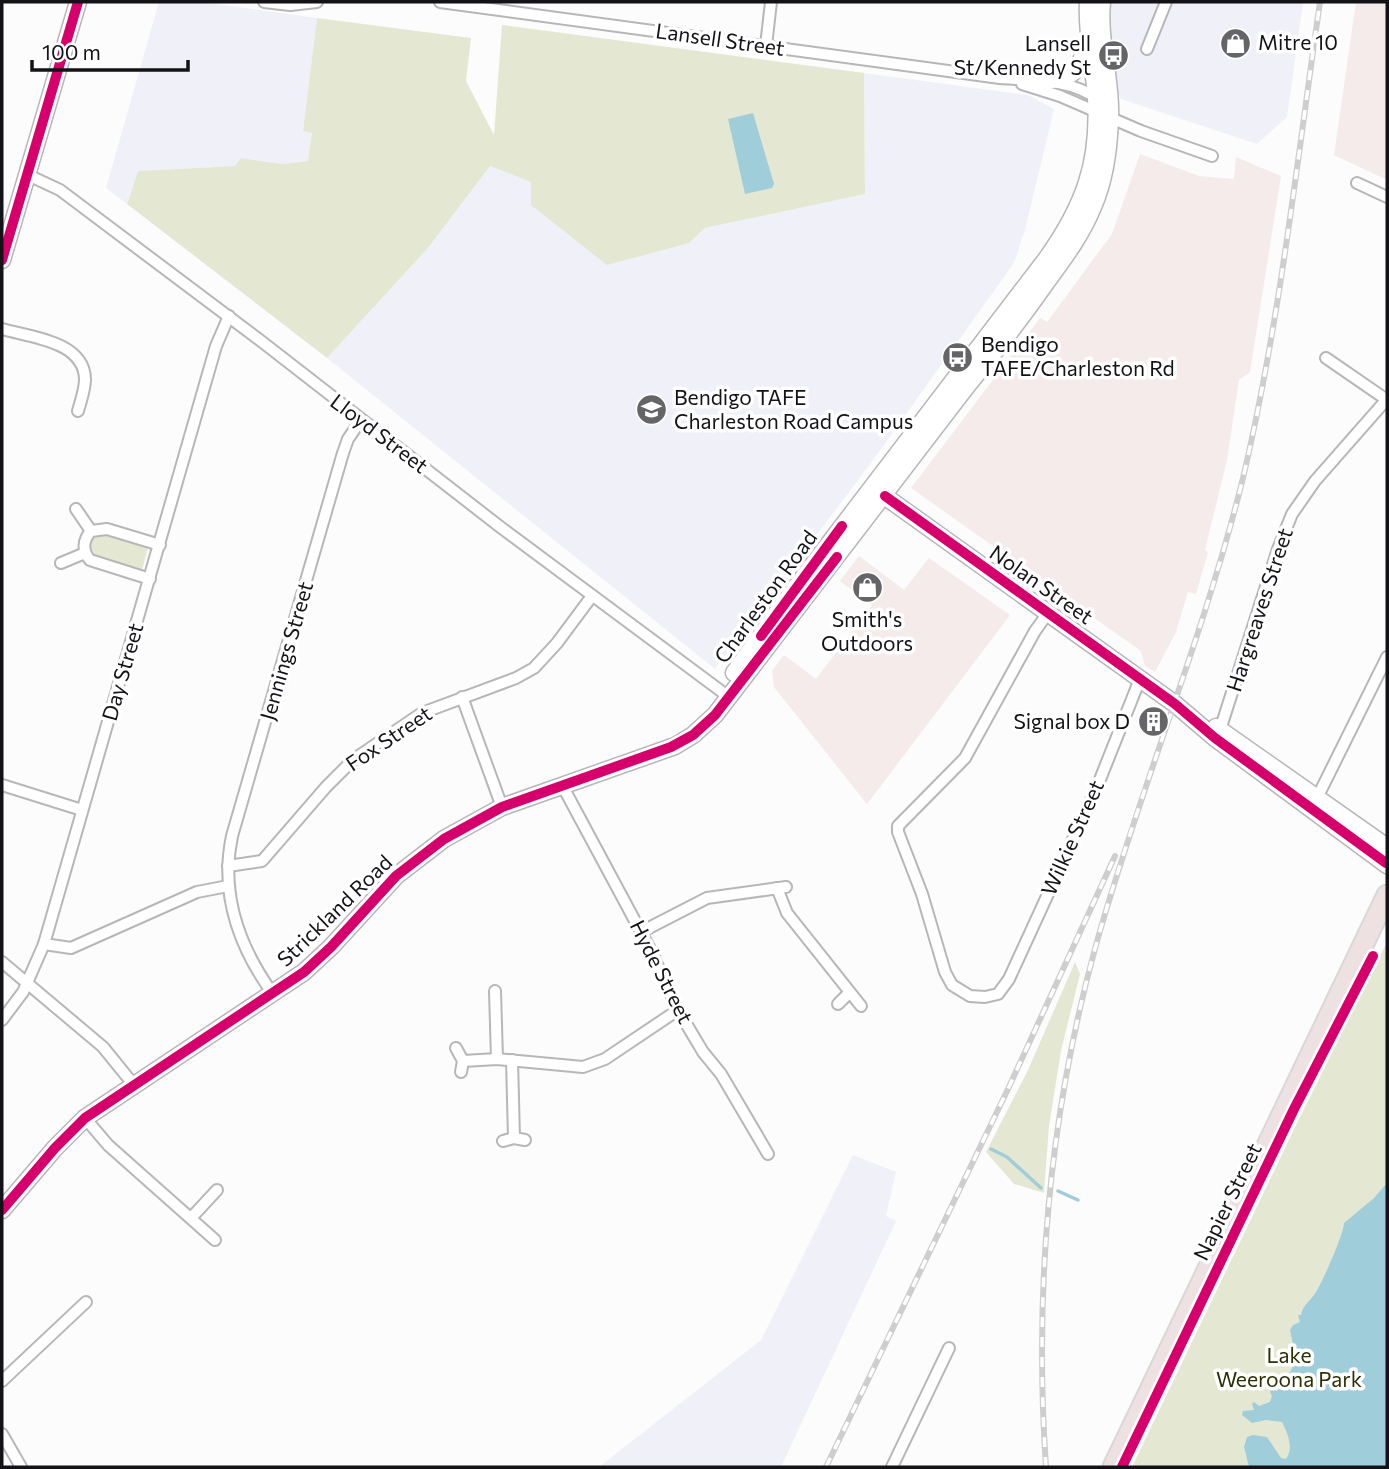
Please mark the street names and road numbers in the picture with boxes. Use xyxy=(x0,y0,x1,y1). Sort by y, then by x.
street label: Lansell Street xyxy=(654,17,786,60)
street label: Lloyd Street xyxy=(326,388,434,478)
street label: Hargreaves Street xyxy=(1220,524,1297,695)
street label: Charleston Road xyxy=(708,525,821,667)
street label: Nolan Street xyxy=(985,539,1098,628)
street label: Jennings Street xyxy=(254,578,317,723)
street label: Day Street xyxy=(96,620,147,723)
street label: Fox Street xyxy=(340,700,436,776)
street label: Wilkie Street xyxy=(1035,776,1108,899)
street label: Strickland Road xyxy=(271,849,397,971)
street label: Hyde Street xyxy=(626,915,699,1027)
street label: Napier Street xyxy=(1187,1139,1266,1264)

